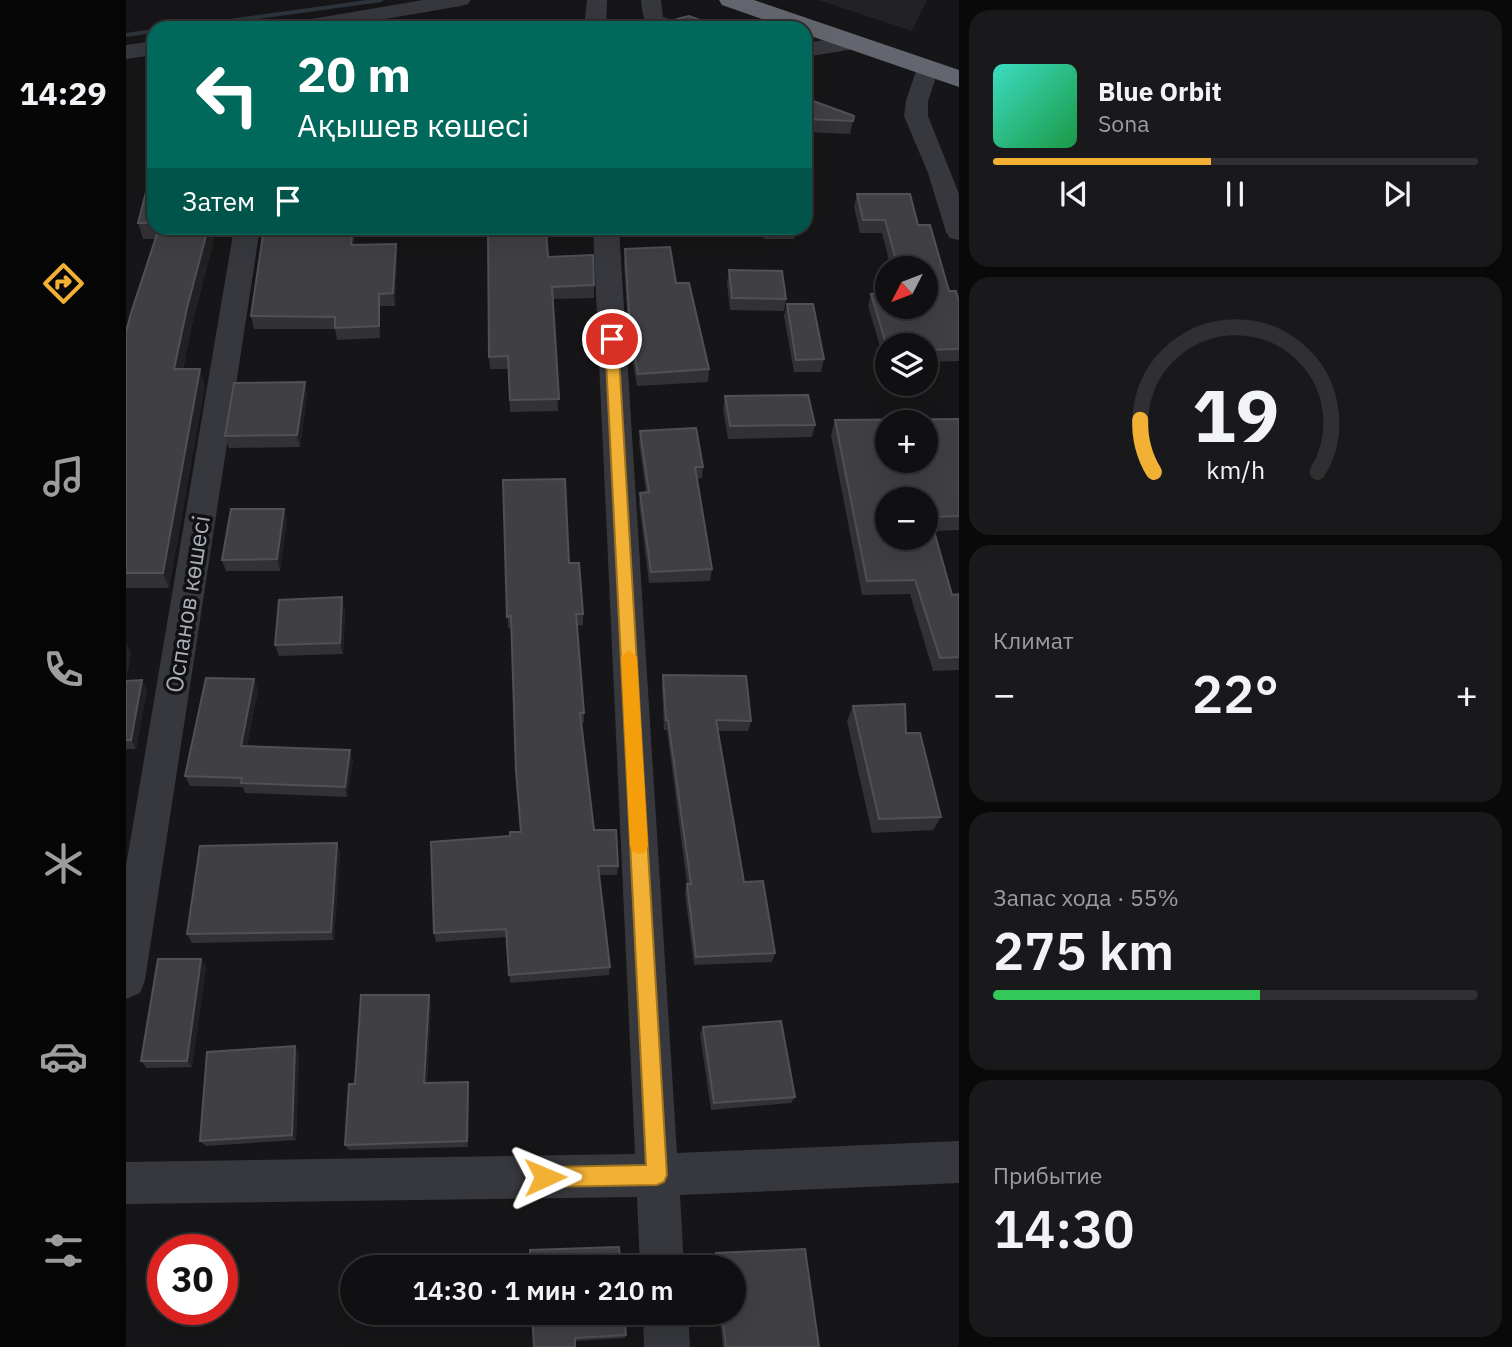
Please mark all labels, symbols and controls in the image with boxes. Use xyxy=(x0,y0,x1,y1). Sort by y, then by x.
text: 20 m xyxy=(297,42,411,105)
icon: left xyxy=(182,49,273,140)
text: 14:29 xyxy=(19,72,107,114)
text: Blue Orbit xyxy=(1098,74,1222,108)
text: Ақышев көшесі xyxy=(297,104,529,146)
text: Sona xyxy=(1098,108,1150,138)
icon: previous xyxy=(1055,175,1093,213)
icon: pause xyxy=(1216,175,1254,213)
icon: next xyxy=(1378,175,1416,213)
icon: arrive xyxy=(269,182,307,220)
text: Затем xyxy=(182,184,255,218)
north arrow xyxy=(875,256,938,318)
map controls xyxy=(875,256,938,550)
icon: directions xyxy=(39,259,88,308)
pin xyxy=(582,309,642,369)
icon: arrive xyxy=(593,320,631,358)
button: layers xyxy=(875,333,938,396)
text: 19 xyxy=(1192,368,1279,463)
button: + xyxy=(875,410,938,473)
icon: music xyxy=(39,452,88,501)
text: km/h xyxy=(1206,453,1265,486)
button: − xyxy=(875,487,938,550)
street label: Оспанов көшесі xyxy=(157,513,217,695)
text: Климат xyxy=(993,625,1074,655)
icon: phone xyxy=(39,645,88,694)
text: 22° xyxy=(1192,660,1279,727)
text: − xyxy=(993,669,1016,718)
text: + xyxy=(1455,669,1478,718)
icon: climate xyxy=(39,839,88,888)
text: Запас хода · 55% xyxy=(993,882,1179,912)
text: 275 km xyxy=(993,917,1174,984)
icon: car xyxy=(39,1032,88,1081)
position arrow xyxy=(508,1140,582,1214)
text: Прибытие xyxy=(993,1160,1102,1190)
text: 14:30 xyxy=(993,1195,1134,1262)
icon: filters xyxy=(39,1226,88,1275)
speed limit sign: 30 xyxy=(147,1234,238,1325)
text: 14:30 · 1 мин · 210 m xyxy=(412,1273,674,1307)

